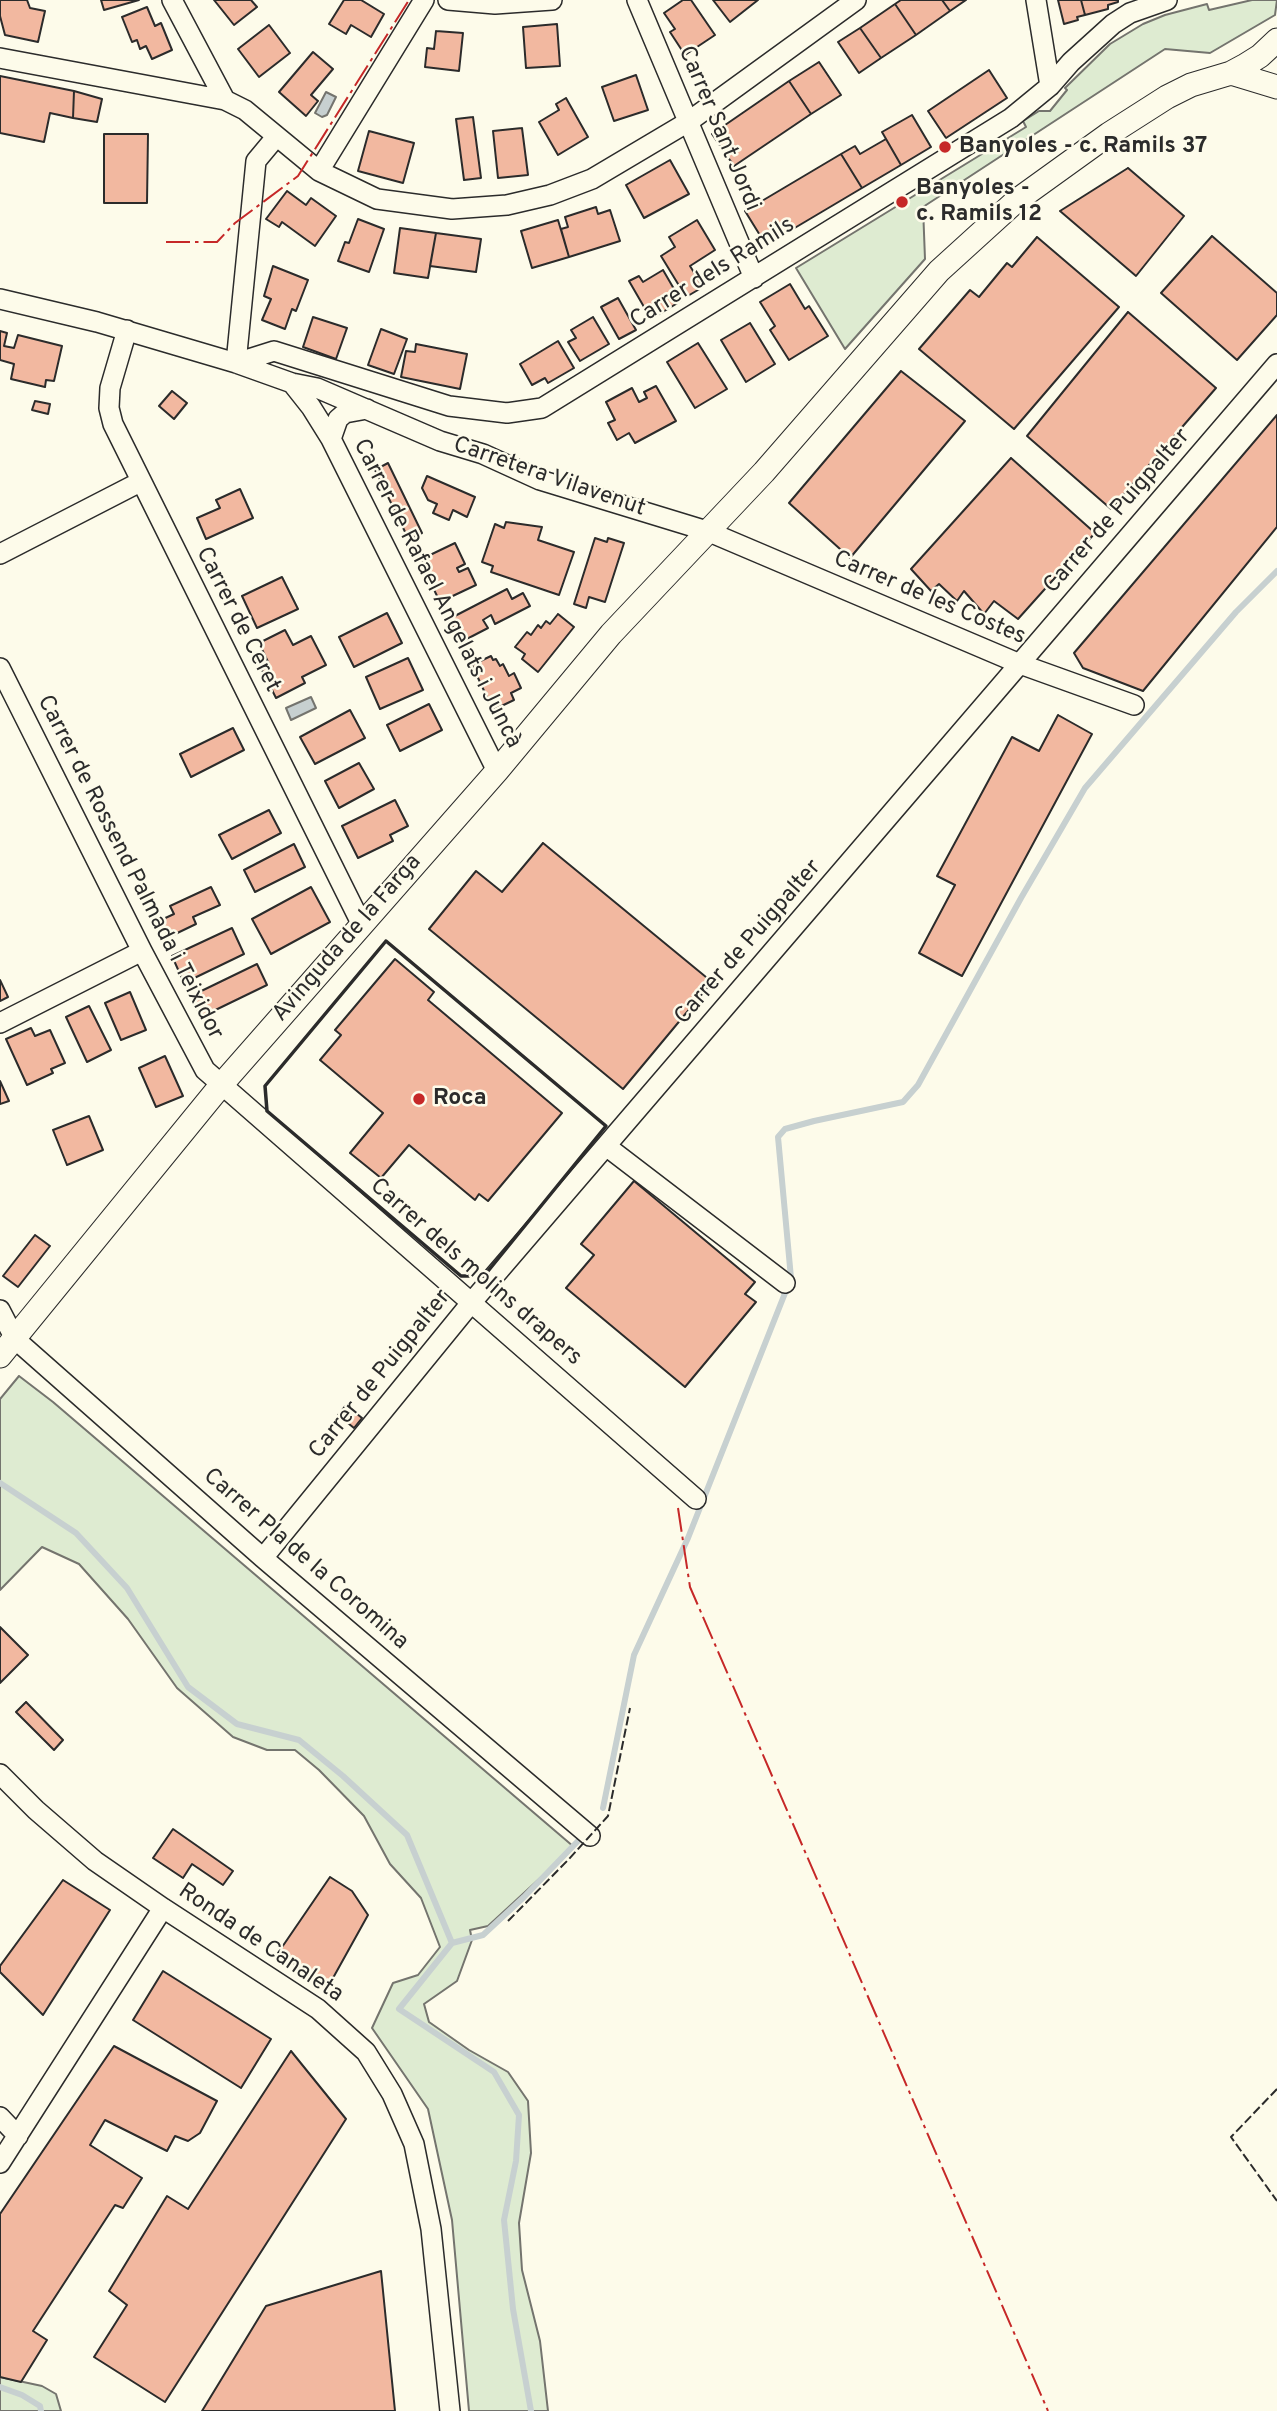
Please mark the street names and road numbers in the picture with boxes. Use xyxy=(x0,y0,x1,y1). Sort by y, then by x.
street label: Carrer Sant Jordi xyxy=(671,42,765,216)
street label: Carrer dels Ramils xyxy=(626,212,800,336)
street label: Carrer de Puigpalter xyxy=(1039,424,1197,600)
street label: Carretera Vilavenut xyxy=(449,432,649,524)
street label: Carrer de Rafael Angelats i Juncà xyxy=(346,435,526,753)
street label: Carrer de Ceret xyxy=(189,543,285,697)
street label: Carrer de les Costes xyxy=(829,546,1029,652)
street label: Carrer de Rossend Palmada i Teixidor xyxy=(30,691,228,1045)
street label: Avinguda de la Farga xyxy=(268,850,428,1028)
street label: Carrer de Puigpalter xyxy=(670,855,828,1031)
street label: Carrer dels molins drapers xyxy=(363,1173,587,1373)
street label: Carrer de Puigpalter xyxy=(304,1285,458,1465)
street label: Carrer Pla de la Coromina xyxy=(197,1463,413,1657)
street label: Ronda de Canaleta xyxy=(172,1879,348,2009)

